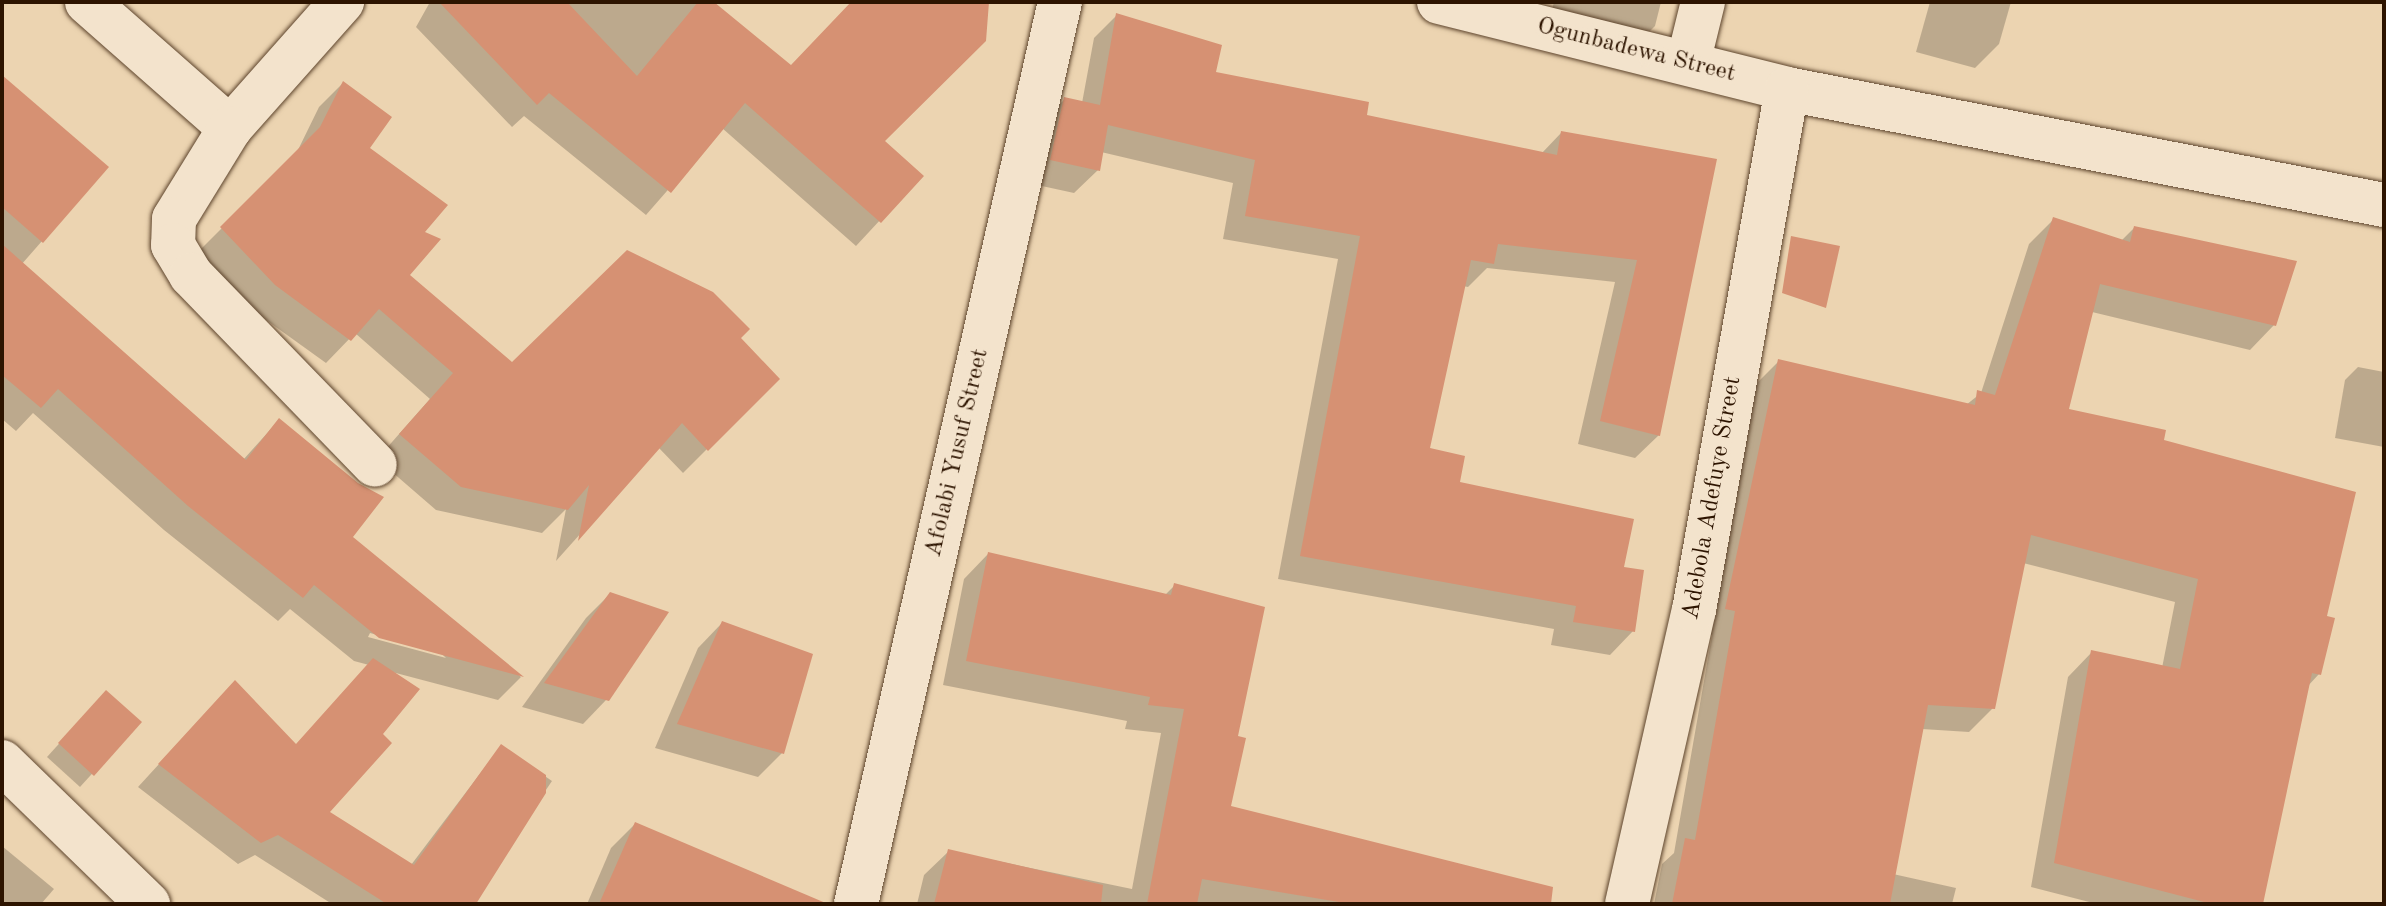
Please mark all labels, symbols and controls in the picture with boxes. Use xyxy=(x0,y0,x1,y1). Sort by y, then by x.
street label: Ogunbadewa Street xyxy=(1534,12,1738,90)
street label: Afolabi Yusuf Street xyxy=(920,346,996,560)
street label: Adebola Adefuye Street xyxy=(1677,374,1749,622)

